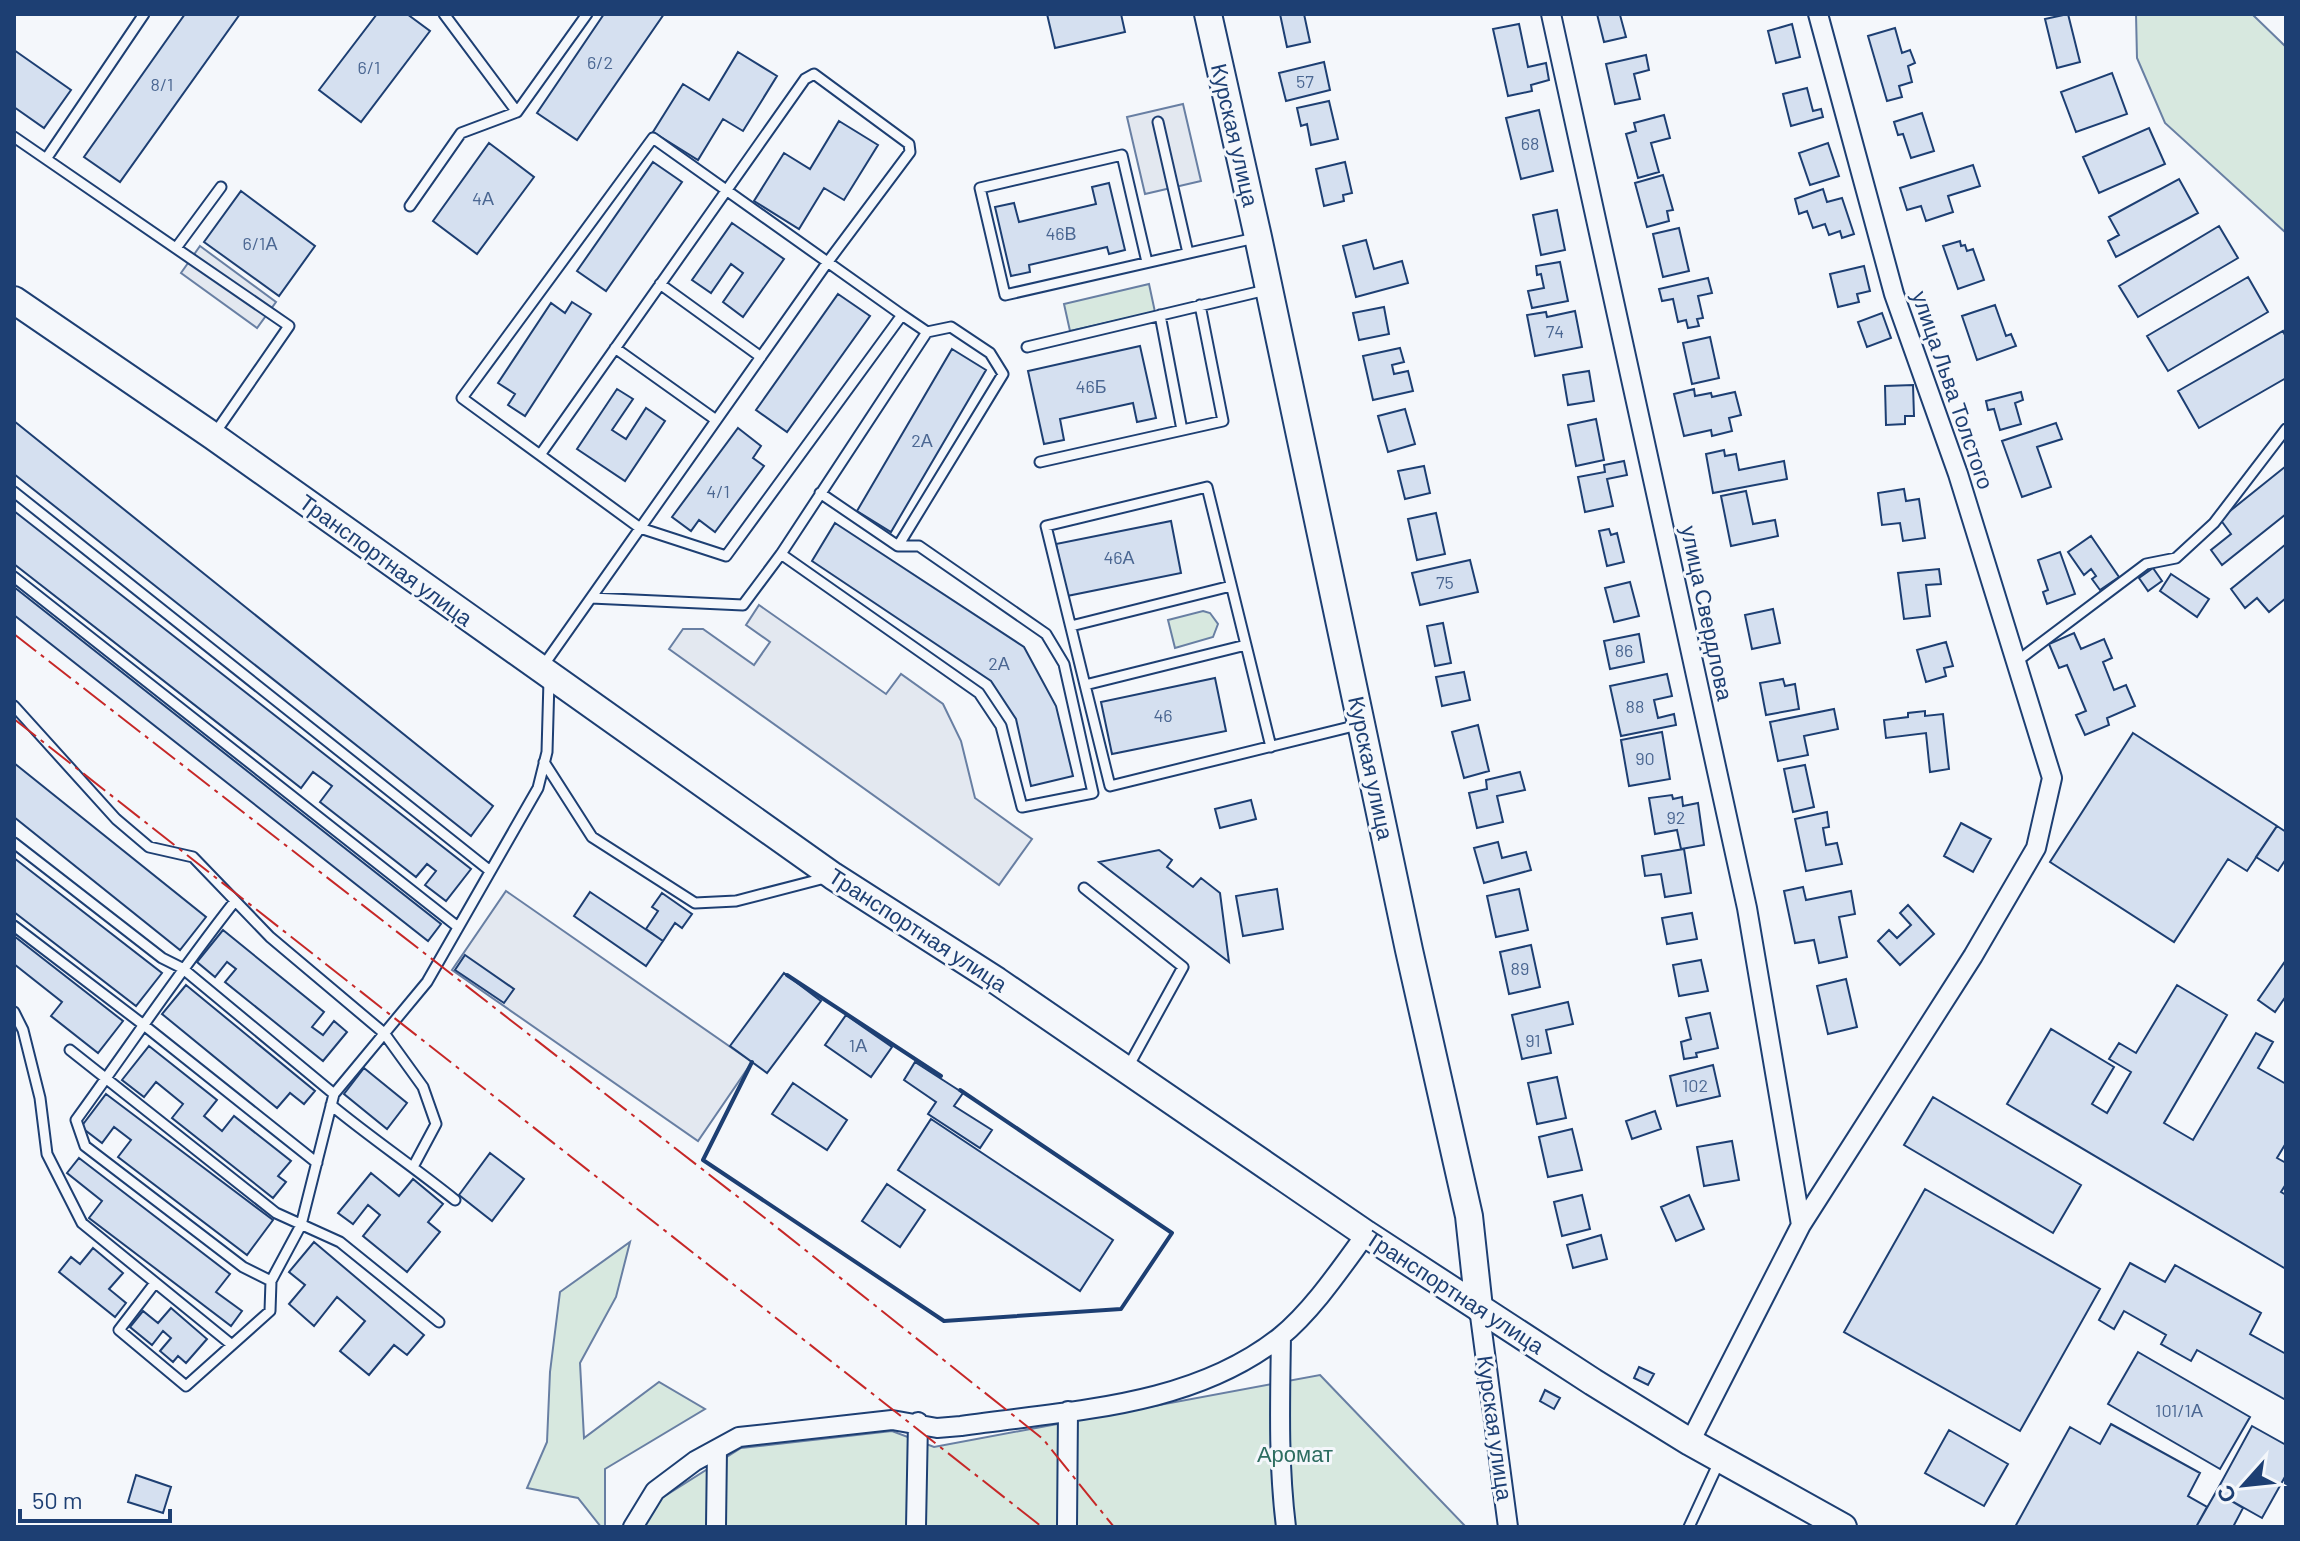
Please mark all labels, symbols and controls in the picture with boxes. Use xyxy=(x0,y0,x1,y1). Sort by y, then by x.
house number: 6/2 xyxy=(587,51,613,73)
house number: 6/1 xyxy=(358,56,380,78)
street label: Курская улица xyxy=(1206,61,1265,210)
house number: 57 xyxy=(1296,70,1314,92)
house number: 8/1 xyxy=(151,73,173,95)
house number: 68 xyxy=(1521,132,1539,154)
house number: 4А xyxy=(472,187,494,209)
house number: 46В xyxy=(1045,222,1077,244)
house number: 6/1А xyxy=(243,232,277,254)
street label: улица Льва Толстого xyxy=(1907,287,2000,493)
house number: 74 xyxy=(1546,320,1564,342)
house number: 46Б xyxy=(1075,375,1107,397)
house number: 2А xyxy=(911,429,933,451)
house number: 4/1 xyxy=(706,480,730,502)
street label: Транспортная улица xyxy=(295,488,479,632)
street label: улица Свердлова xyxy=(1676,523,1739,704)
house number: 46А xyxy=(1103,546,1135,568)
house number: 75 xyxy=(1436,571,1454,593)
house number: 86 xyxy=(1615,639,1633,661)
house number: 2А xyxy=(988,652,1010,674)
street label: Курская улица xyxy=(1343,694,1400,843)
house number: 88 xyxy=(1626,695,1644,717)
house number: 46 xyxy=(1153,704,1173,726)
house number: 90 xyxy=(1635,747,1655,769)
house number: 92 xyxy=(1666,806,1686,828)
street label: Транспортная улица xyxy=(824,862,1013,998)
house number: 89 xyxy=(1511,957,1529,979)
house number: 91 xyxy=(1525,1029,1541,1051)
house number: 1А xyxy=(849,1034,867,1056)
house number: 102 xyxy=(1682,1074,1708,1096)
street label: Транспортная улица xyxy=(1361,1224,1550,1360)
street label: Курская улица xyxy=(1472,1354,1519,1503)
house number: 101/1А xyxy=(2155,1399,2203,1421)
park label: Аромат xyxy=(1257,1440,1333,1467)
north arrow xyxy=(2204,1445,2284,1525)
scale bar xyxy=(20,1473,170,1523)
text: С xyxy=(2210,1481,2240,1508)
text: 50 m xyxy=(32,1485,83,1514)

